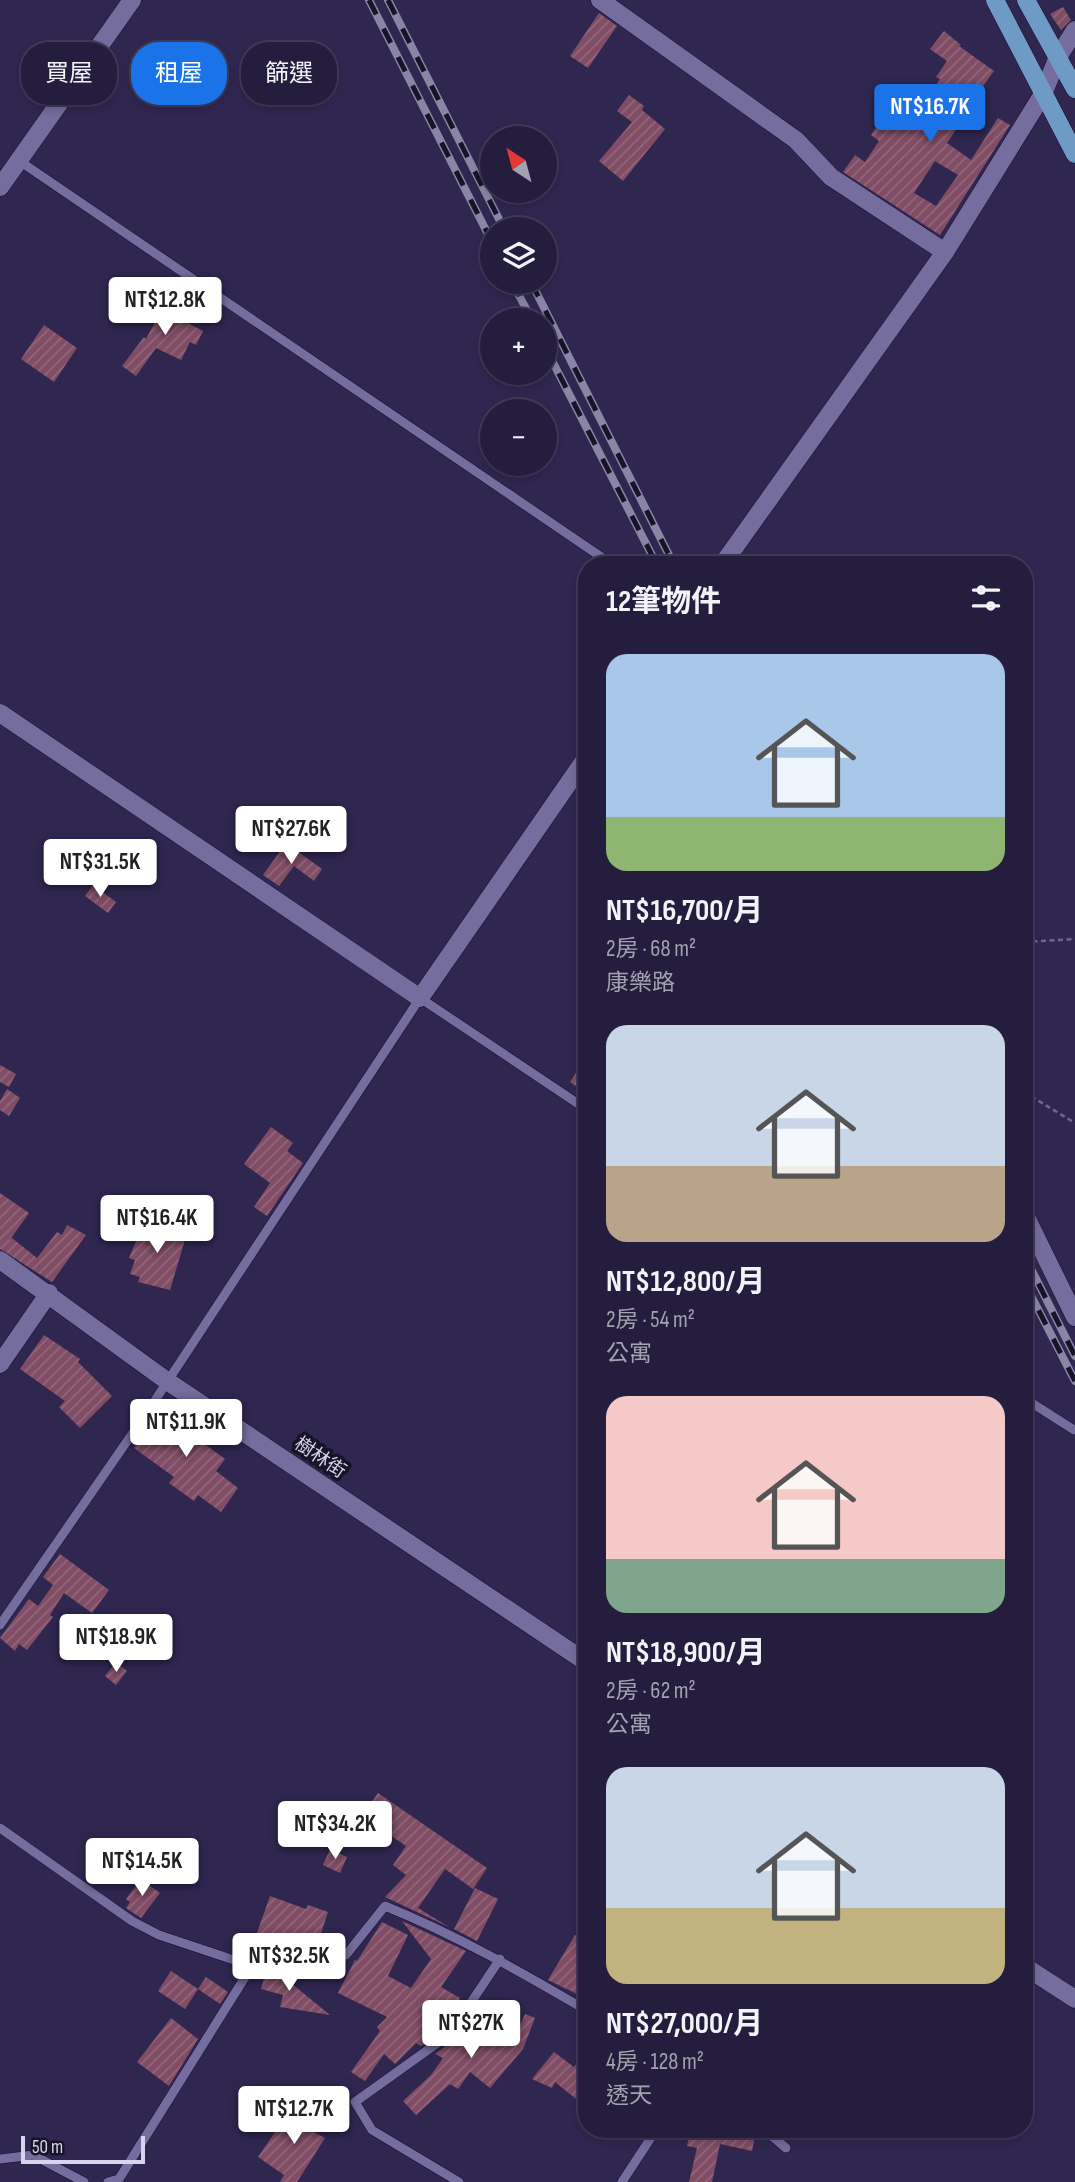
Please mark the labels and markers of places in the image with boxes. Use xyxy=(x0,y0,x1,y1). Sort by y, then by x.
pin: NT$16.7K xyxy=(858,85,1002,144)
pin: NT$12.8K xyxy=(93,278,237,337)
pin: NT$27.6K xyxy=(219,806,363,866)
pin: NT$31.5K xyxy=(28,839,172,899)
pin: NT$16.4K xyxy=(85,1196,229,1255)
pin: NT$11.9K xyxy=(114,1400,258,1459)
pin: NT$18.9K xyxy=(44,1614,188,1674)
pin: NT$34.2K xyxy=(263,1801,407,1861)
pin: NT$14.5K xyxy=(70,1839,214,1898)
pin: NT$32.5K xyxy=(217,1934,361,1993)
pin: NT$27K xyxy=(414,2000,528,2060)
pin: NT$12.7K xyxy=(222,2086,366,2146)

